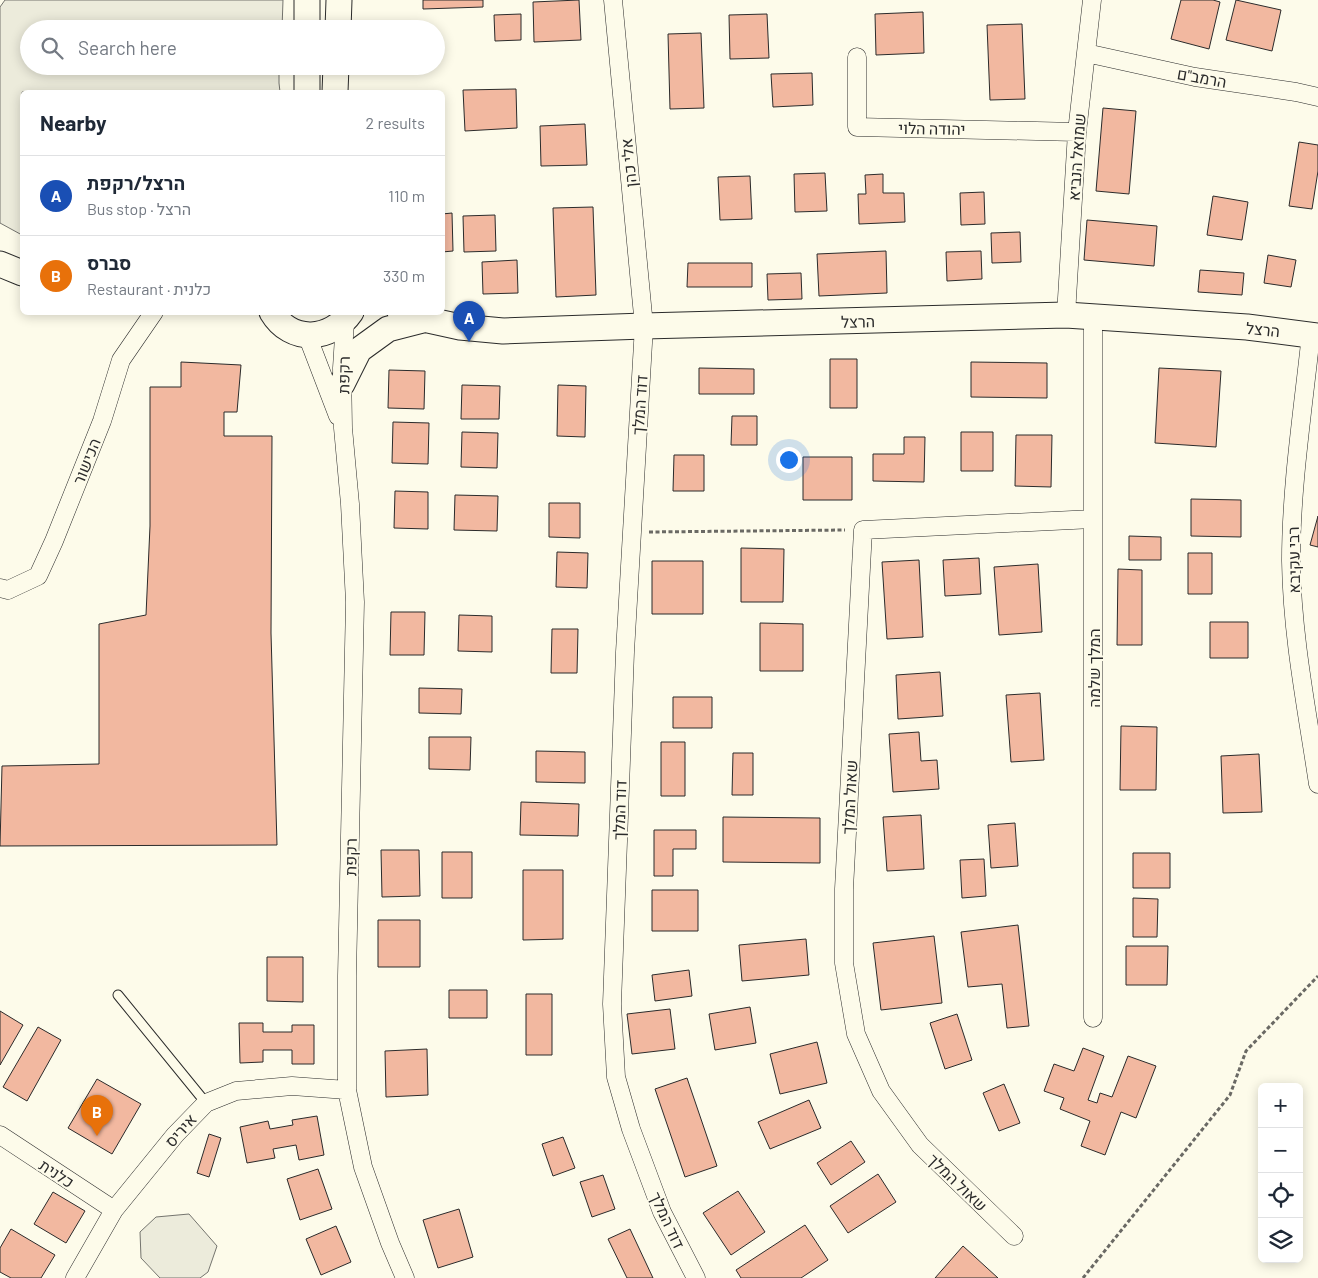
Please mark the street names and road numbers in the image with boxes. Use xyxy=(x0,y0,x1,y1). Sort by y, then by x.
street label: הרמב"ם xyxy=(1176,63,1228,91)
street label: שמואל הנביא xyxy=(1063,112,1089,202)
street label: יהודה הלוי xyxy=(898,118,966,138)
street label: אלי כהן xyxy=(616,138,640,188)
street label: הרצל xyxy=(841,311,875,331)
street label: הרצל xyxy=(1245,318,1281,340)
street label: רקפת xyxy=(333,356,353,394)
street label: דוד המלך xyxy=(627,374,651,436)
street label: הכישור xyxy=(68,435,104,487)
street label: רבי עקיבא xyxy=(1283,526,1303,594)
street label: המלך שלמה xyxy=(1084,628,1103,708)
street label: שאול המלך xyxy=(838,759,860,835)
street label: דוד המלך xyxy=(608,780,630,840)
street label: רקפת xyxy=(340,838,360,876)
street label: איריס xyxy=(160,1110,200,1150)
street label: שאול המלך xyxy=(924,1149,992,1215)
street label: כלנית xyxy=(36,1155,78,1191)
street label: דוד המלך xyxy=(647,1189,689,1251)

